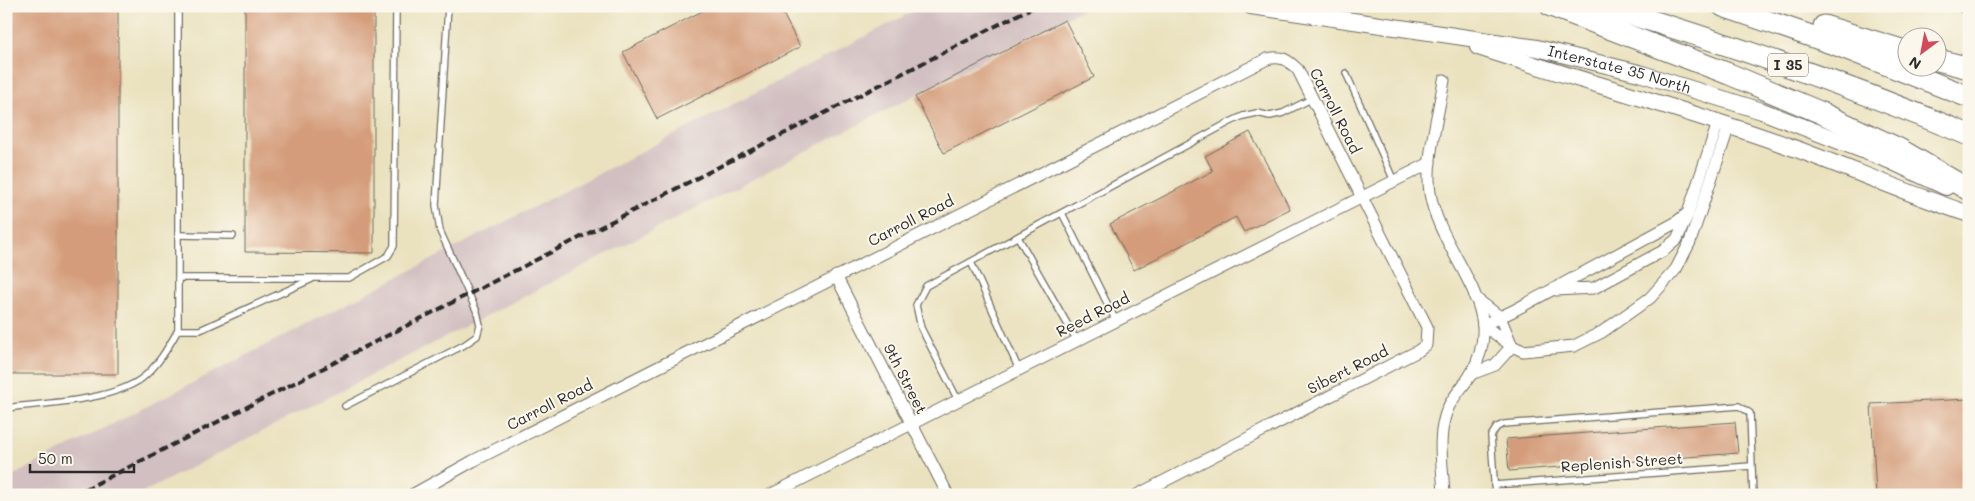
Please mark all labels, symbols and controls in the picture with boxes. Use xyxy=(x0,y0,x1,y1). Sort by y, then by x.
north arrow xyxy=(1898,28,1948,78)
street label: Interstate 35 North xyxy=(1546,40,1693,97)
text: N xyxy=(1905,53,1924,74)
road number: I 35 xyxy=(1768,54,1808,76)
street label: Carroll Road xyxy=(1306,64,1366,157)
street label: Carroll Road xyxy=(864,190,957,250)
street label: Reed Road xyxy=(1052,287,1133,341)
street label: 9th Street xyxy=(880,340,932,417)
street label: Sibert Road xyxy=(1304,340,1391,398)
street label: Carroll Road xyxy=(503,374,596,434)
scale bar xyxy=(30,441,134,473)
text: 50 m xyxy=(38,448,73,468)
street label: Replenish Street xyxy=(1560,448,1684,476)

